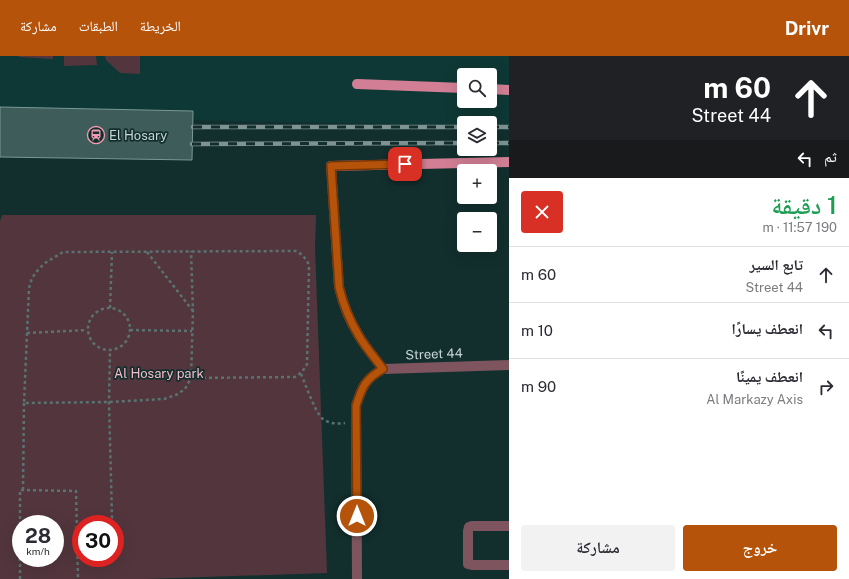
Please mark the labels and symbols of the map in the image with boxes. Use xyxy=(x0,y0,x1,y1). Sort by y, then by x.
station icon: El Hosary xyxy=(86,125,106,145)
place label: El Hosary xyxy=(109,128,167,143)
pin xyxy=(388,147,422,181)
street label: Street 44 xyxy=(405,346,463,362)
park label: Al Hosary park xyxy=(114,366,204,381)
position arrow xyxy=(336,495,378,537)
speed limit sign: 30 xyxy=(72,515,124,567)

